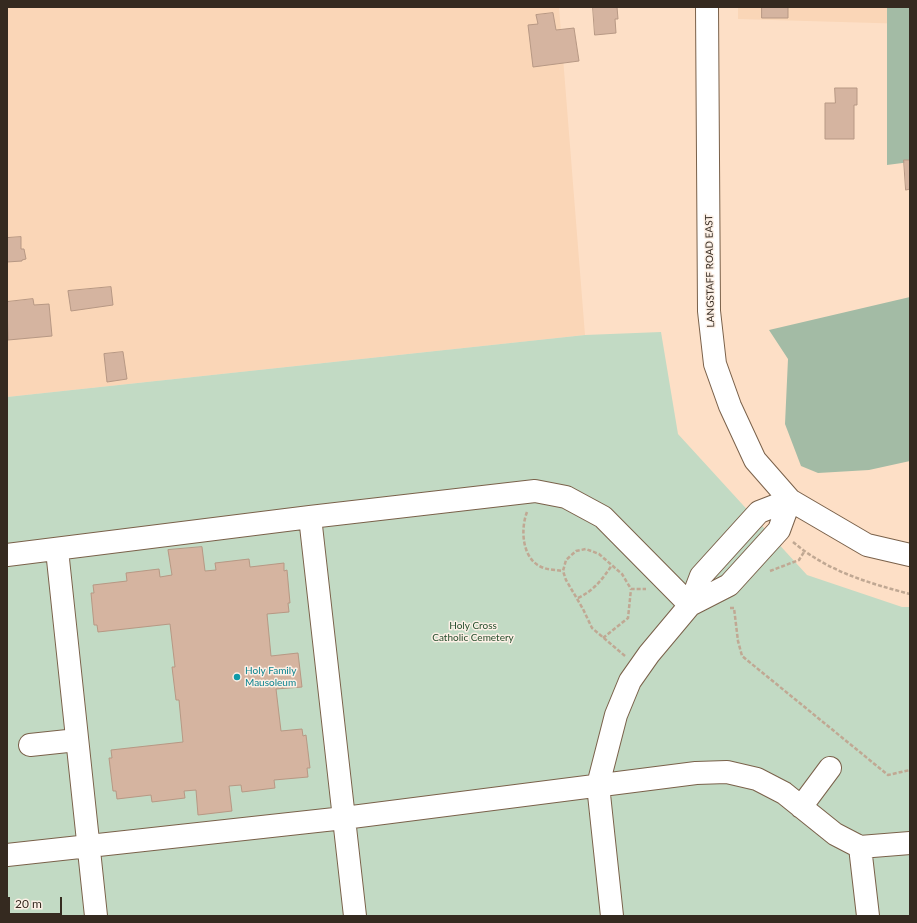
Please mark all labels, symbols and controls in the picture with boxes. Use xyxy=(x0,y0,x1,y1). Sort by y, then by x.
street label: LANGSTAFF ROAD EAST xyxy=(703,214,717,328)
park label: Holy Cross Catholic Cemetery xyxy=(432,620,514,644)
place label: Holy Family Mausoleum xyxy=(245,665,296,688)
marker: Holy Family Mausoleum xyxy=(232,672,242,682)
scale bar xyxy=(10,889,64,915)
text: 20 m xyxy=(15,896,42,911)

